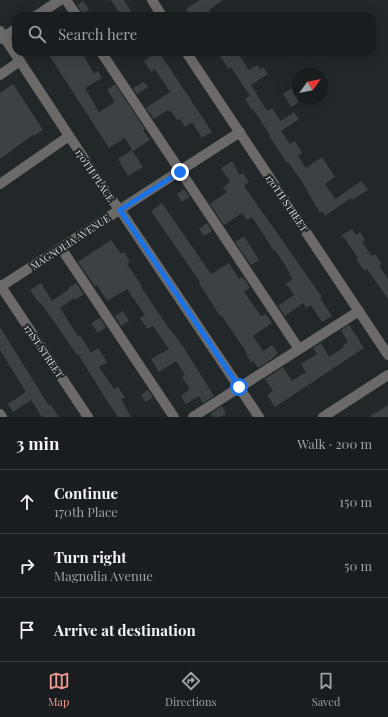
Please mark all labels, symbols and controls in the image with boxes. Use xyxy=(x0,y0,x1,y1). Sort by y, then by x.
search box xyxy=(12,12,376,56)
icon: search xyxy=(26,23,48,45)
text: Search here xyxy=(58,24,137,44)
north arrow xyxy=(292,68,328,104)
street label: 170TH PLACE xyxy=(72,146,118,204)
route end xyxy=(171,163,189,181)
street label: 170TH STREET xyxy=(263,172,311,234)
street label: MAGNOLIA AVENUE xyxy=(28,211,112,273)
street label: 171ST STREET xyxy=(21,321,67,381)
route start xyxy=(230,378,248,396)
text: 3 min xyxy=(16,432,59,454)
text: Walk · 200 m xyxy=(297,435,372,452)
text: Continue xyxy=(54,483,118,503)
icon: ahead xyxy=(16,491,38,513)
text: 150 m xyxy=(339,493,372,510)
text: 170th Place xyxy=(54,503,118,520)
text: Turn right xyxy=(54,547,127,567)
icon: right xyxy=(16,555,38,577)
text: 50 m xyxy=(344,557,372,574)
text: Magnolia Avenue xyxy=(54,567,153,584)
icon: arrive xyxy=(16,619,38,641)
text: Arrive at destination xyxy=(54,620,196,640)
tab: Map xyxy=(48,670,70,709)
tab: Directions xyxy=(165,670,216,709)
tab: Saved xyxy=(312,670,340,709)

